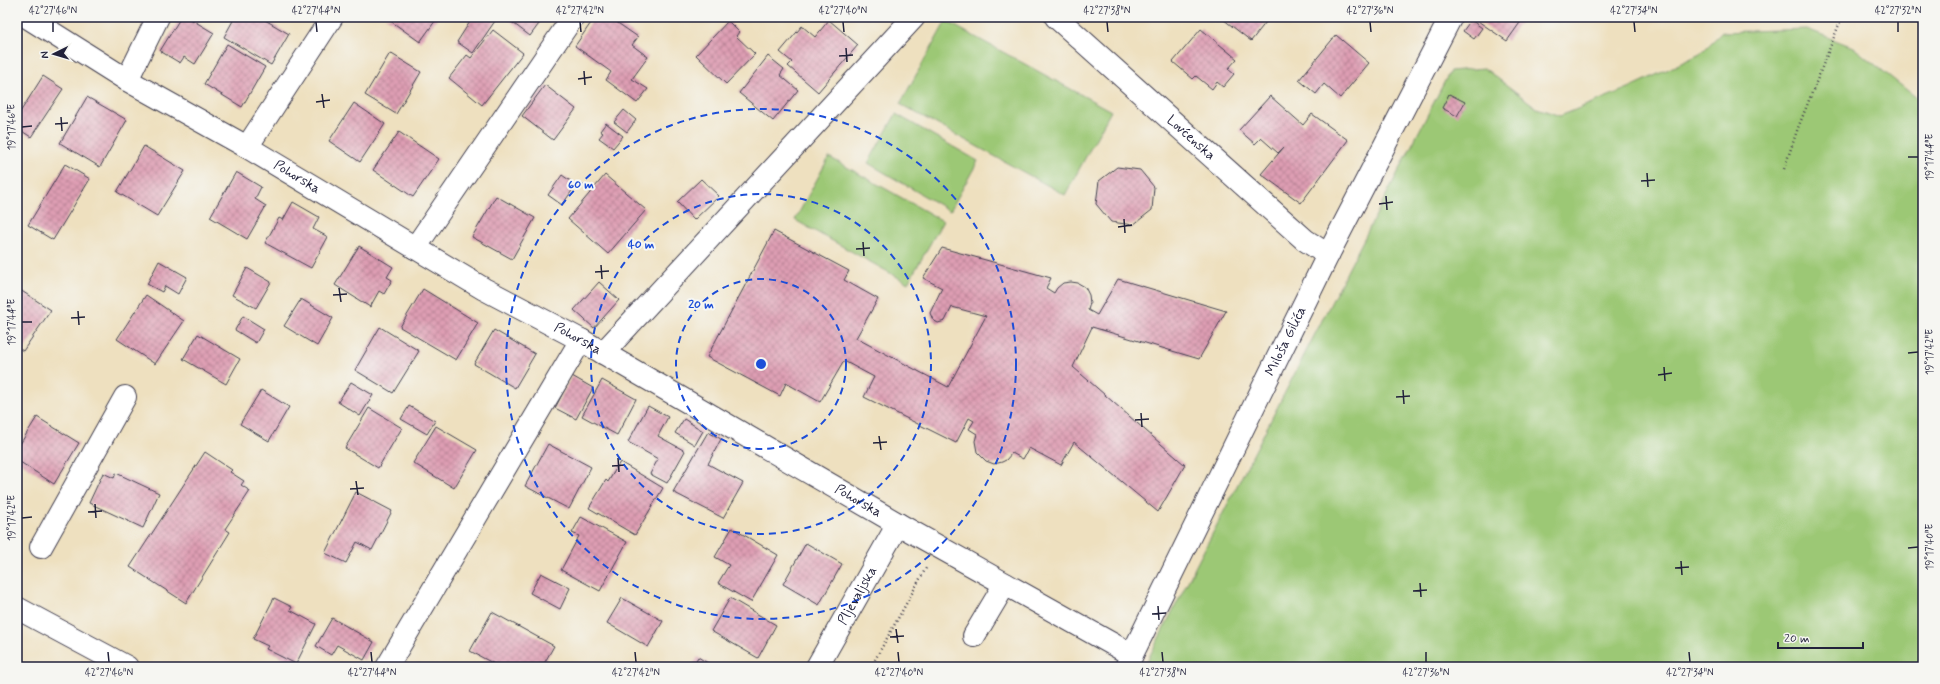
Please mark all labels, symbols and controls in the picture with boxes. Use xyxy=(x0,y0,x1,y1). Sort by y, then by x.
text: 42°27'46"N xyxy=(29,4,77,18)
text: 42°27'44"N xyxy=(292,4,341,18)
text: 42°27'42"N xyxy=(556,4,604,18)
text: 42°27'40"N xyxy=(819,4,868,18)
text: 42°27'38"N xyxy=(1084,4,1131,18)
text: 42°27'36"N xyxy=(1347,4,1394,18)
text: 42°27'34"N xyxy=(1610,4,1658,18)
text: 42°27'32"N xyxy=(1875,4,1922,18)
north arrow xyxy=(34,34,74,74)
text: N xyxy=(38,51,52,59)
text: 19°17'46"E xyxy=(5,104,19,150)
street label: Lovćenska xyxy=(1163,111,1219,164)
text: 19°17'44"E xyxy=(1923,133,1937,180)
street label: Pohorska xyxy=(270,156,324,198)
text: 60 m xyxy=(568,177,594,193)
text: 40 m xyxy=(628,237,655,253)
text: 20 m xyxy=(688,297,714,313)
text: 19°17'44"E xyxy=(5,298,19,345)
street label: Miloša Gilića xyxy=(1261,303,1311,379)
street label: Pohorska xyxy=(551,318,605,359)
text: 19°17'42"E xyxy=(1923,329,1937,375)
centre of rings xyxy=(754,357,768,371)
street label: Pohorska xyxy=(831,480,885,522)
text: 19°17'42"E xyxy=(5,495,19,541)
text: 19°17'40"E xyxy=(1923,524,1937,570)
street label: Pljevaljska xyxy=(834,563,881,628)
scale bar xyxy=(1778,624,1863,650)
text: 20 m xyxy=(1784,631,1810,647)
text: 42°27'46"N xyxy=(85,666,133,680)
text: 42°27'44"N xyxy=(348,666,397,680)
text: 42°27'42"N xyxy=(612,666,660,680)
text: 42°27'40"N xyxy=(875,666,924,680)
text: 42°27'38"N xyxy=(1140,666,1187,680)
text: 42°27'36"N xyxy=(1403,666,1450,680)
text: 42°27'34"N xyxy=(1666,666,1714,680)

